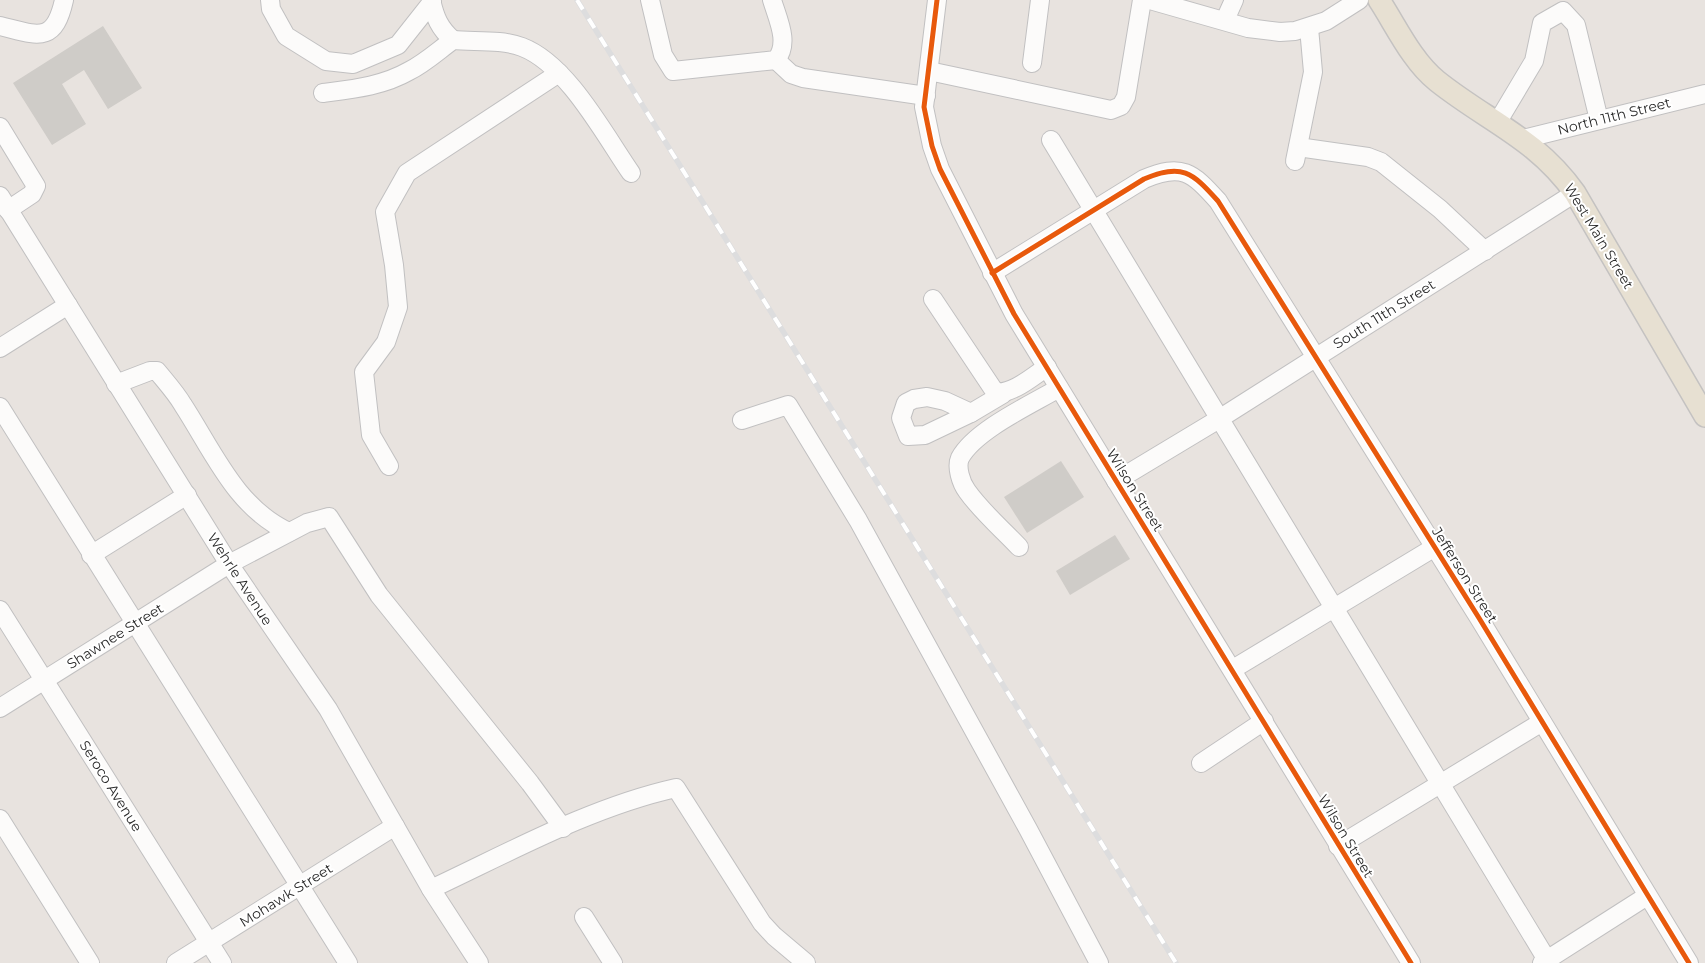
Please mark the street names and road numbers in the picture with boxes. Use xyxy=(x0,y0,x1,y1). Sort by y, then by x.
street label: North 11th Street xyxy=(1556,93,1673,139)
street label: West Main Street xyxy=(1560,180,1638,292)
street label: South 11th Street xyxy=(1330,275,1439,353)
street label: Wilson Street xyxy=(1102,445,1168,535)
street label: Jefferson Street xyxy=(1428,523,1502,627)
street label: Wehrle Avenue xyxy=(203,529,277,629)
street label: Shawnee Street xyxy=(63,599,167,673)
street label: Seroco Avenue xyxy=(76,737,146,835)
street label: Wilson Street xyxy=(1314,791,1378,881)
street label: Mohawk Street xyxy=(236,859,336,931)

